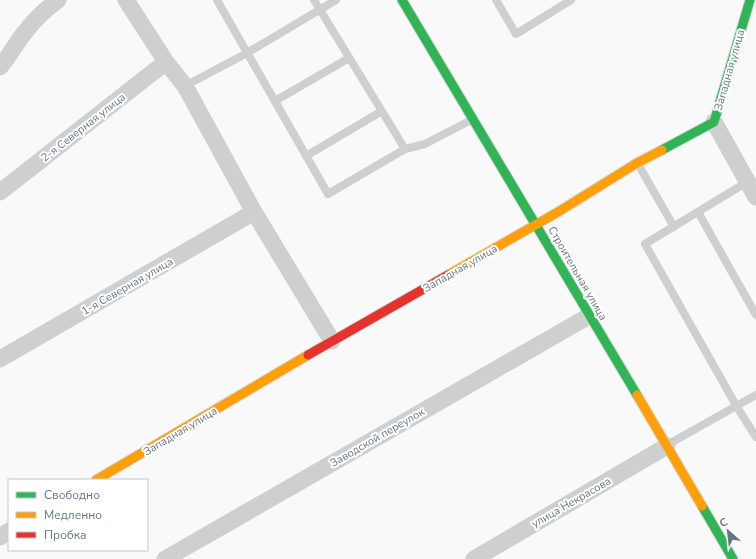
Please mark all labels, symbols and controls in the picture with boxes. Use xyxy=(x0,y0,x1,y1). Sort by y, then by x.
street label: Западная улица xyxy=(711,28,748,112)
street label: 2-я Северная улица xyxy=(38,90,129,165)
street label: Строительная улица xyxy=(544,223,611,323)
street label: Западная улица xyxy=(420,241,500,296)
street label: 1-я Северная улица xyxy=(79,254,176,319)
street label: Западная улица xyxy=(141,403,220,459)
street label: Заводской переулок xyxy=(327,404,427,471)
street label: улица Некрасова xyxy=(529,474,614,531)
legend xyxy=(8,479,148,551)
text: Свободно xyxy=(44,487,100,503)
text: Медленно xyxy=(44,507,102,523)
north arrow xyxy=(708,511,748,551)
text: С xyxy=(717,514,731,531)
text: Пробка xyxy=(44,527,87,543)

